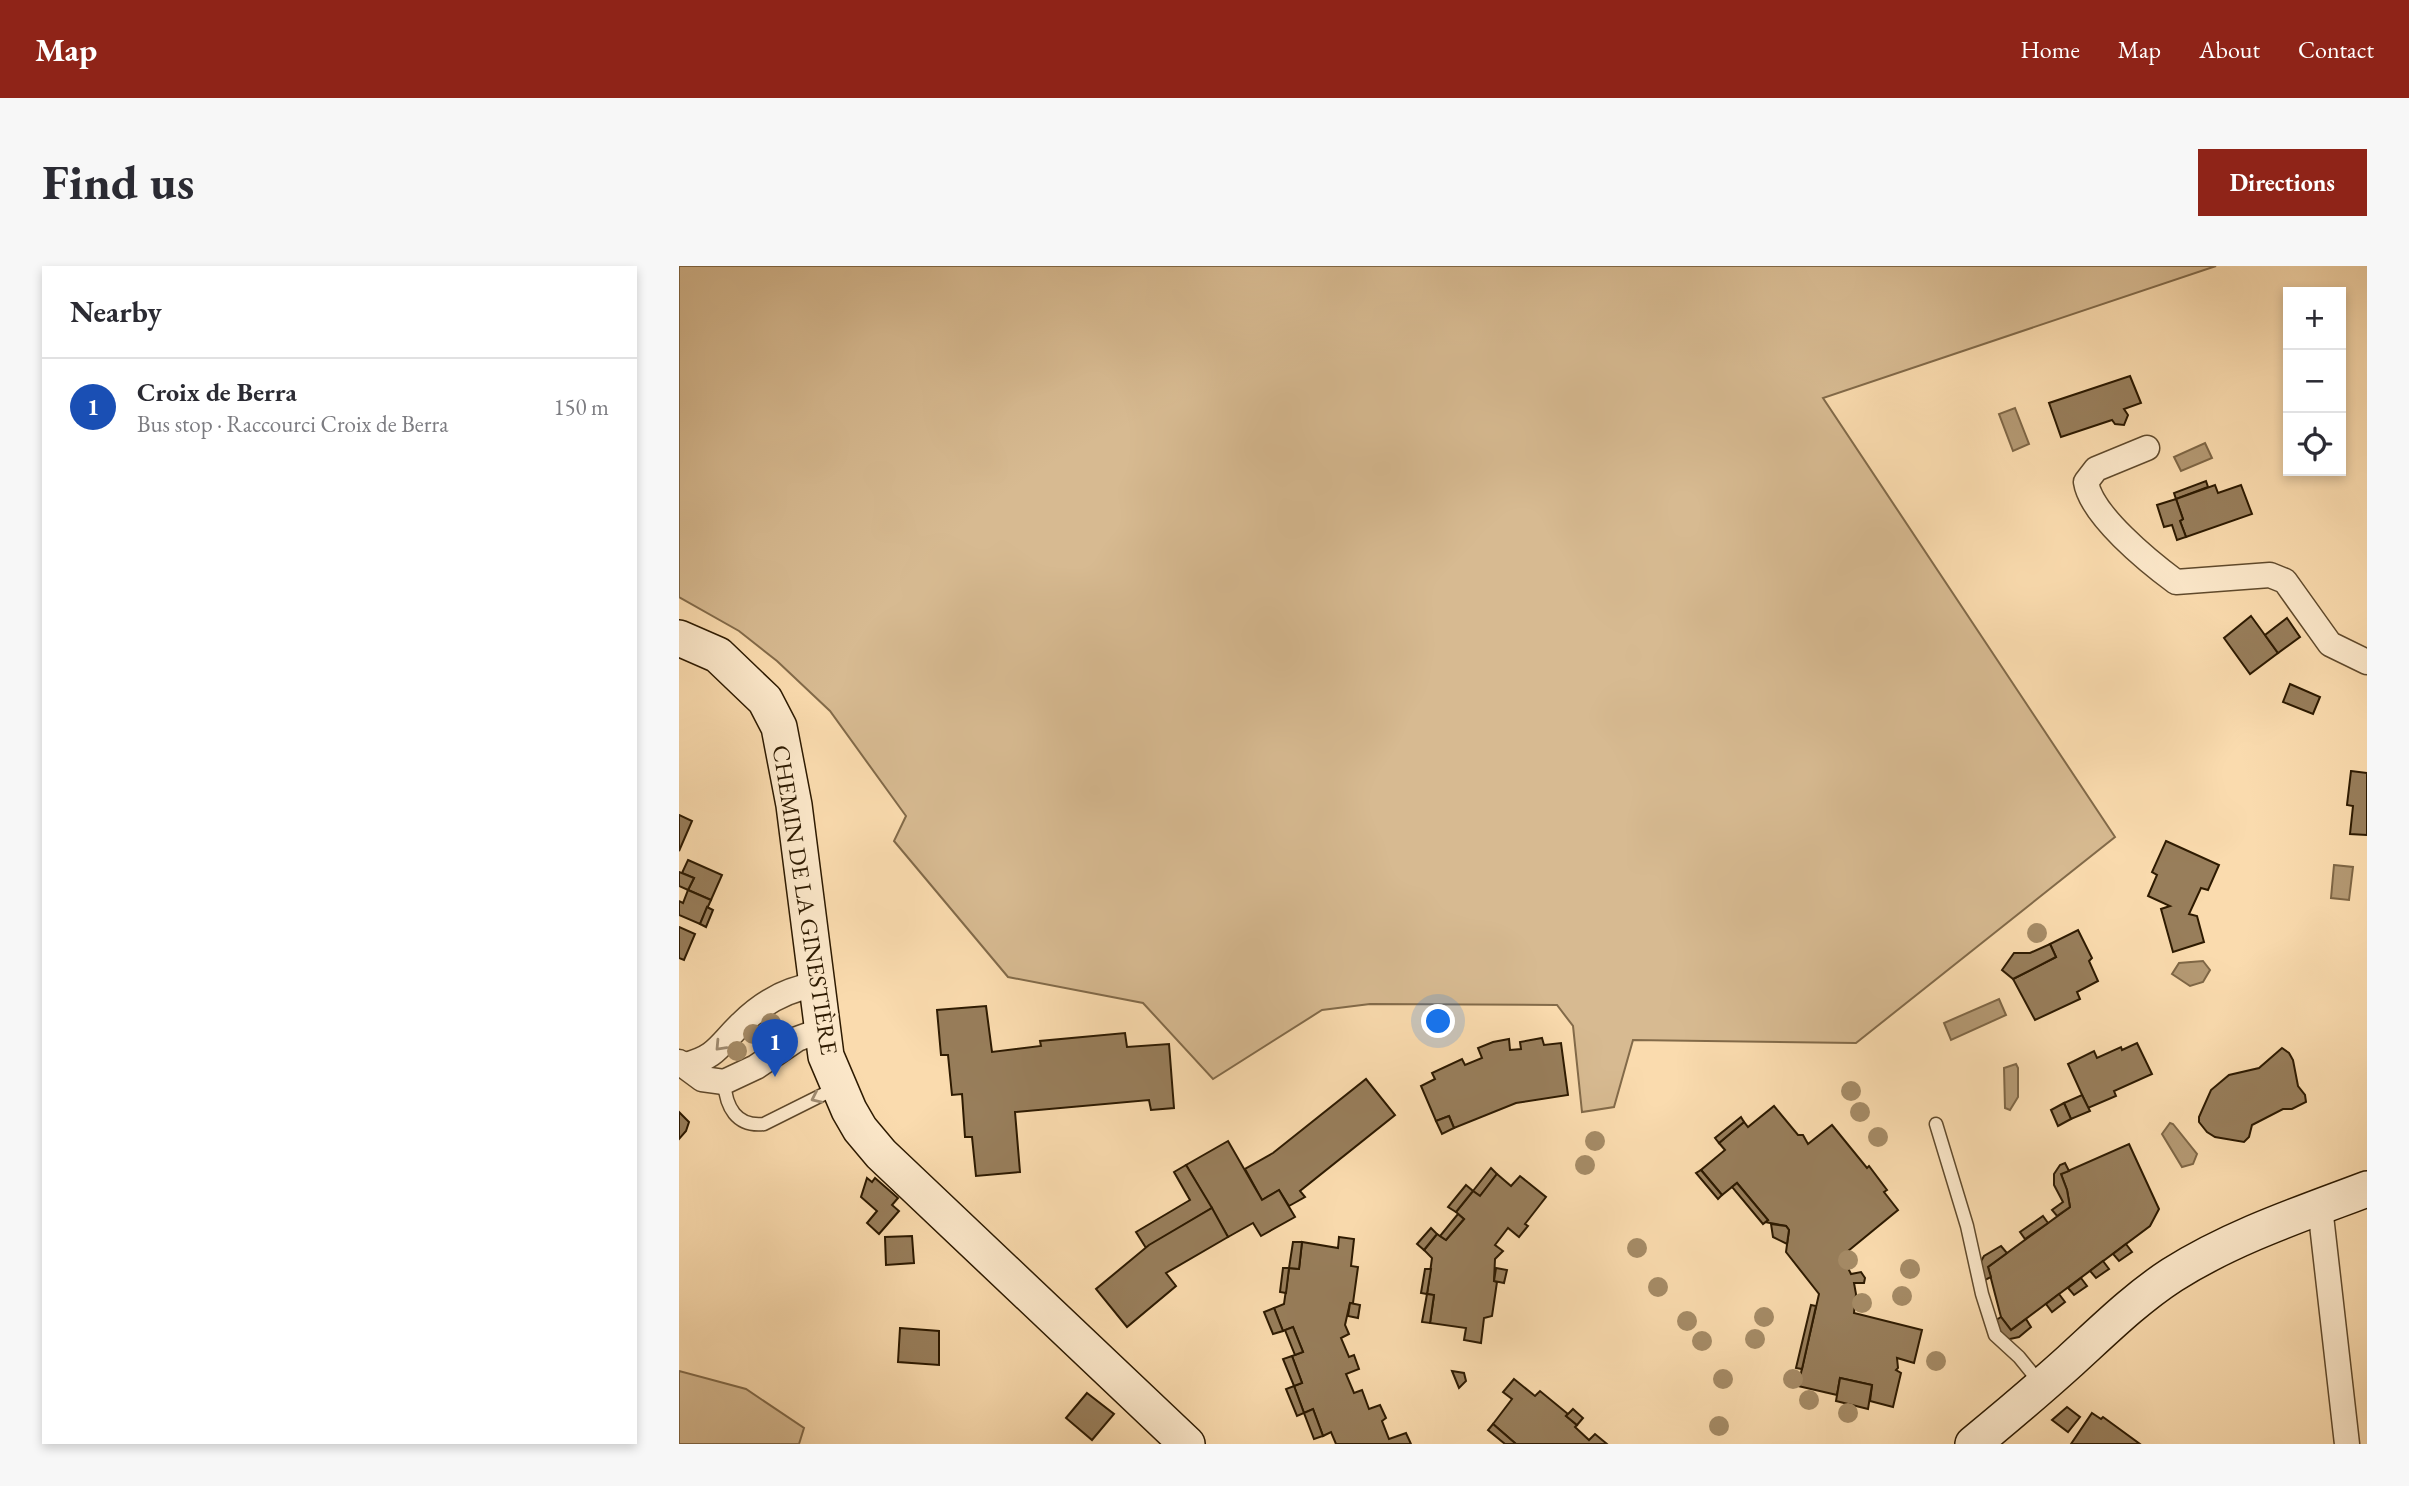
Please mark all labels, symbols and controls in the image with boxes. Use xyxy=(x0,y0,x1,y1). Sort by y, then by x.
text: Map xyxy=(35,28,97,71)
text: Home xyxy=(2020,34,2080,65)
text: Map xyxy=(2118,34,2161,65)
text: About xyxy=(2199,34,2260,65)
text: Contact xyxy=(2298,34,2374,65)
button: Directions xyxy=(2198,149,2367,216)
text: Find us xyxy=(42,150,194,214)
map controls xyxy=(2283,287,2346,476)
button: + xyxy=(2283,287,2346,350)
text: Nearby xyxy=(70,292,162,331)
button: − xyxy=(2283,350,2346,413)
text: Croix de Berra xyxy=(137,375,297,409)
text: 1 xyxy=(87,392,99,422)
text: 150 m xyxy=(553,392,609,422)
text: Bus stop · Raccourci Croix de Berra xyxy=(137,409,448,439)
button: locate xyxy=(2283,413,2346,476)
street label: CHEMIN DE LA GINESTIÈRE xyxy=(766,743,845,1057)
your location xyxy=(1421,1004,1455,1038)
pin: 1 xyxy=(752,1019,798,1077)
one-way arrow xyxy=(716,1038,729,1051)
one-way arrow xyxy=(811,1089,823,1103)

